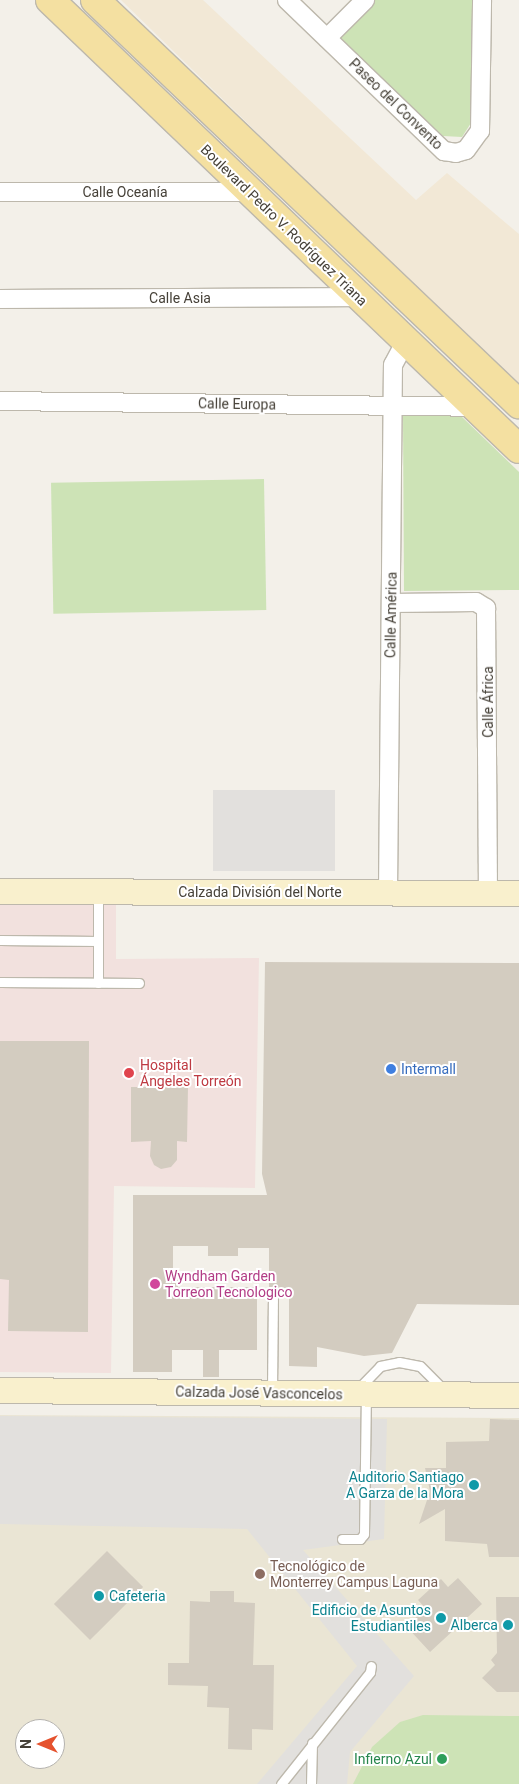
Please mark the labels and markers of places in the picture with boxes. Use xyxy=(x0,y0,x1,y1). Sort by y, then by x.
place label: Hospital Ángeles Torreón xyxy=(140,1057,242,1090)
place label: Intermall xyxy=(401,1061,456,1077)
marker: Intermall xyxy=(385,1063,397,1075)
marker: Hospital Ángeles Torreón xyxy=(122,1066,136,1080)
place label: Wyndham Garden Torreon Tecnologico xyxy=(165,1268,293,1300)
marker: Wyndham Garden Torreon Tecnologico xyxy=(149,1278,161,1290)
place label: Auditorio Santiago A Garza de la Mora xyxy=(346,1469,464,1501)
marker: Auditorio Santiago A Garza de la Mora xyxy=(468,1479,480,1491)
place label: Tecnológico de Monterrey Campus Laguna xyxy=(270,1558,438,1590)
marker: Tecnológico de Monterrey Campus Laguna xyxy=(254,1568,266,1580)
place label: Cafeteria xyxy=(109,1588,166,1604)
marker: Cafeteria xyxy=(93,1590,105,1602)
place label: Edificio de Asuntos Estudiantiles xyxy=(312,1602,431,1634)
marker: Edificio de Asuntos Estudiantiles xyxy=(435,1612,447,1624)
place label: Alberca xyxy=(451,1617,498,1633)
marker: Alberca xyxy=(502,1619,514,1631)
place label: Infierno Azul xyxy=(354,1751,432,1767)
marker: Infierno Azul xyxy=(436,1753,448,1765)

